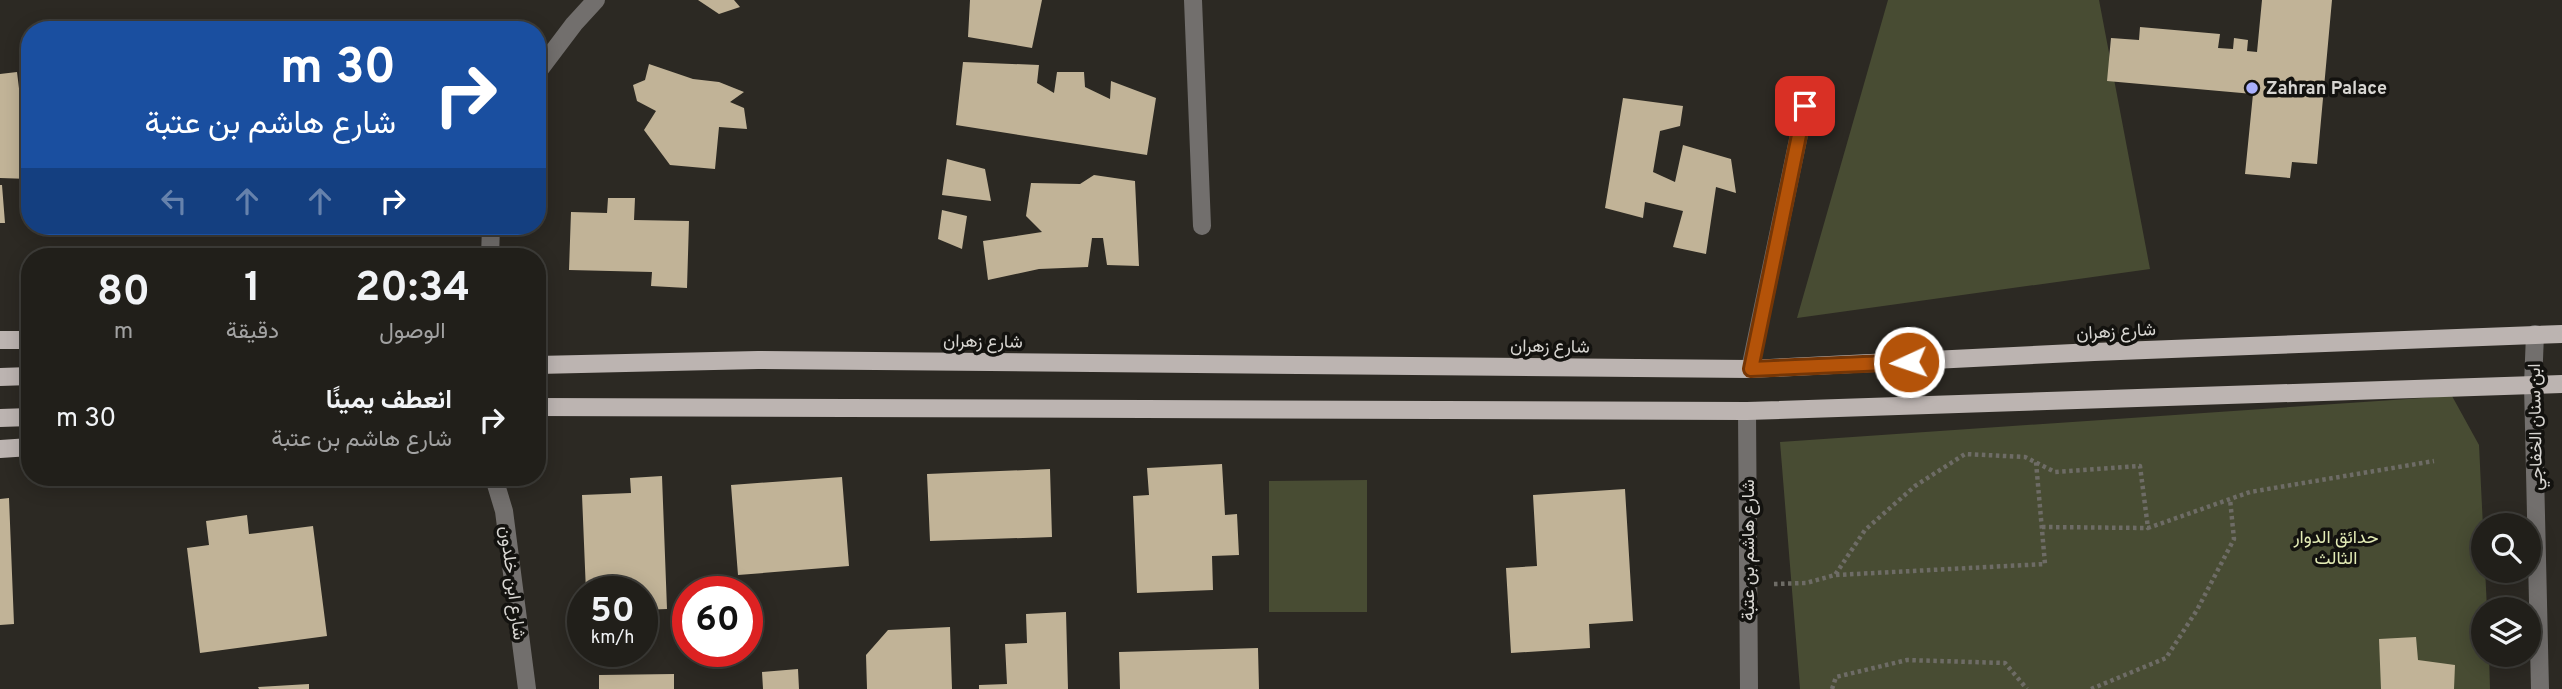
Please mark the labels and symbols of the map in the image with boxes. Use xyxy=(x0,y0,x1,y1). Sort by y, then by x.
pin xyxy=(1775,76,1835,136)
place label: Zahran Palace xyxy=(2266,78,2387,101)
marker: Zahran Palace xyxy=(2244,80,2260,96)
street label: شارع زهران xyxy=(2076,319,2157,346)
position arrow xyxy=(1872,325,1946,399)
street label: شارع زهران xyxy=(943,330,1023,355)
street label: شارع زهران xyxy=(1510,335,1590,360)
street label: ابن سنان الخفاجي xyxy=(2524,363,2551,491)
street label: شارع هاشم بن عتبة xyxy=(1738,479,1761,621)
street label: شارع ابن خلدون xyxy=(493,525,530,641)
park label: حدائق الدوار الثالث xyxy=(2292,527,2379,571)
speed limit sign: 60 xyxy=(672,576,763,667)

